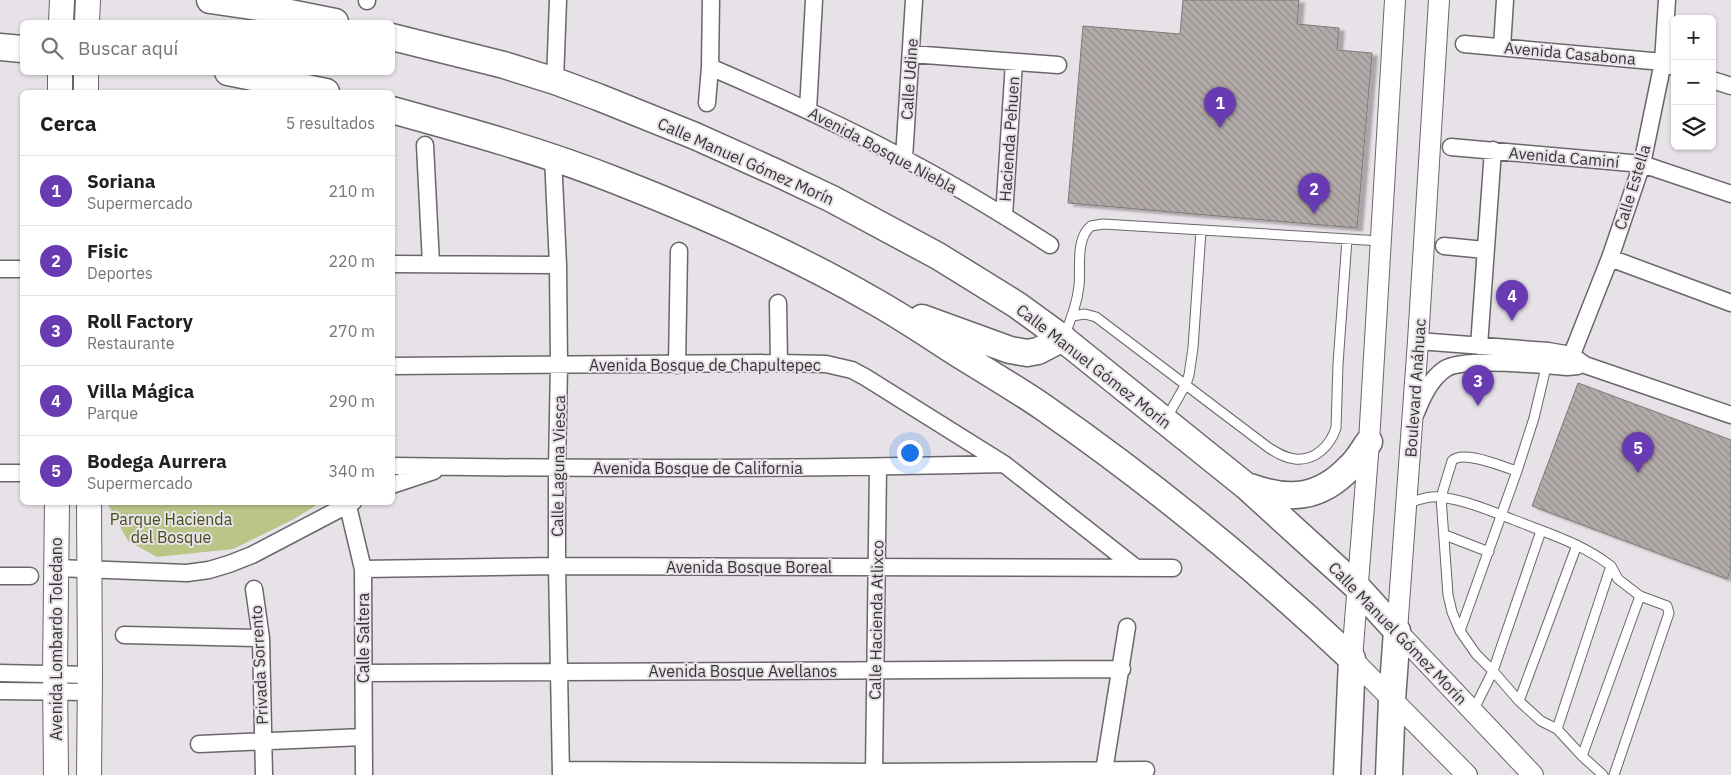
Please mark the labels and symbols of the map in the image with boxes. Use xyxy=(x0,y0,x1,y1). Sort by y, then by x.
street label: Calle Udine xyxy=(896,37,922,120)
street label: Avenida Casabona xyxy=(1503,37,1637,69)
street label: Hacienda Pehuen xyxy=(995,76,1023,202)
pin: 1 xyxy=(1204,87,1236,128)
street label: Avenida Bosque Niebla xyxy=(805,102,961,198)
street label: Calle Manuel Gómez Morín xyxy=(655,113,837,209)
street label: Calle Estella xyxy=(1610,141,1655,232)
street label: Avenida Caminí xyxy=(1508,142,1620,172)
pin: 2 xyxy=(1298,173,1330,214)
pin: 4 xyxy=(1496,280,1528,321)
street label: Calle Manuel Gómez Morín xyxy=(1013,299,1175,433)
street label: Boulevard Anáhuac xyxy=(1400,318,1430,458)
street label: Avenida Bosque de Chapultepec xyxy=(589,355,821,375)
pin: 3 xyxy=(1462,365,1494,406)
street label: Calle Laguna Viesca xyxy=(547,394,569,537)
pin: 5 xyxy=(1622,432,1654,473)
your location xyxy=(897,440,923,466)
street label: Avenida Bosque de California xyxy=(593,458,803,478)
park label: Parque Hacienda del Bosque xyxy=(110,509,233,547)
street label: Avenida Lombardo Toledano xyxy=(46,537,66,741)
street label: Calle Hacienda Atlixco xyxy=(865,540,887,700)
street label: Avenida Bosque Boreal xyxy=(666,557,832,577)
street label: Calle Manuel Gómez Morín xyxy=(1324,557,1472,709)
street label: Calle Saltera xyxy=(353,592,373,683)
street label: Privada Sorrento xyxy=(246,605,272,725)
street label: Avenida Bosque Avellanos xyxy=(649,661,837,681)

